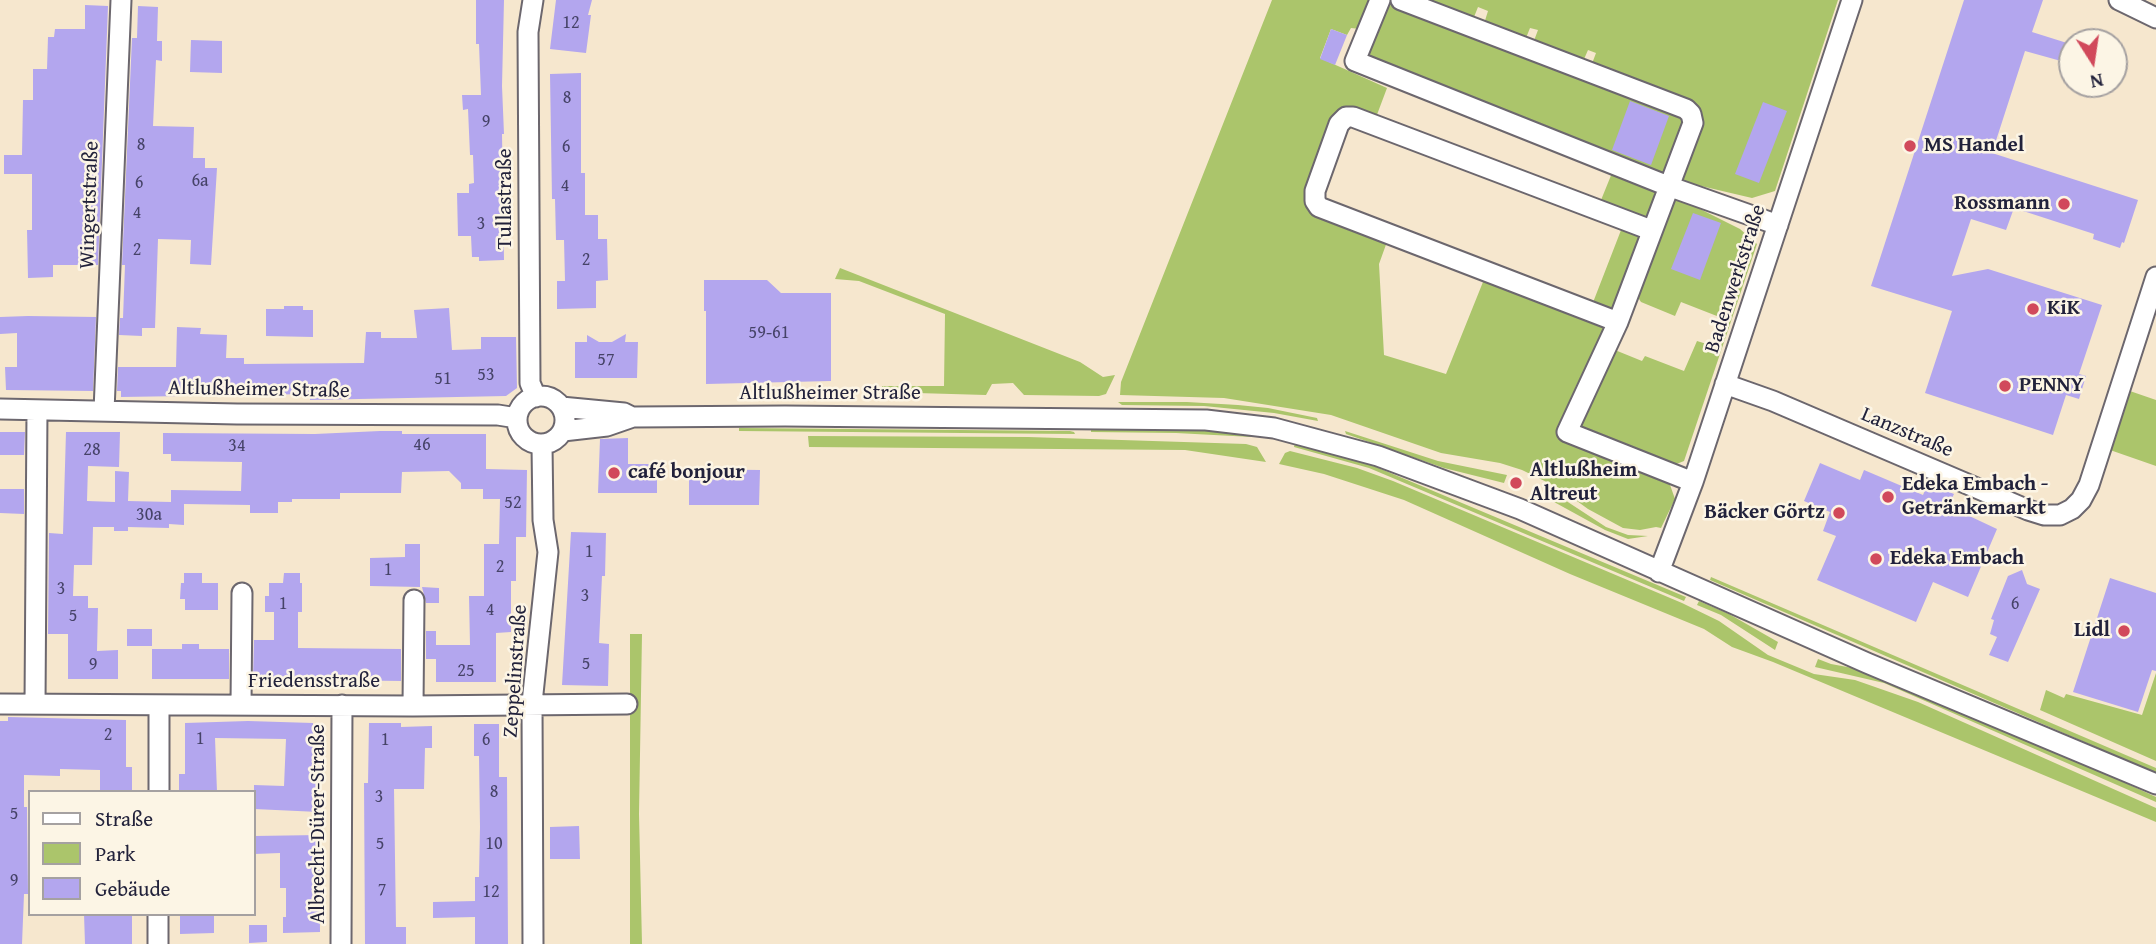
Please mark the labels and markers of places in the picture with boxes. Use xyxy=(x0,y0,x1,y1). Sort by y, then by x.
place label: MS Handel xyxy=(1924,133,2024,159)
marker: MS Handel xyxy=(1902,138,1918,154)
place label: Rossmann xyxy=(1954,191,2050,217)
marker: Rossmann xyxy=(2056,196,2072,212)
place label: KiK xyxy=(2047,296,2080,322)
marker: KiK xyxy=(2025,301,2041,317)
place label: PENNY xyxy=(2019,373,2084,399)
marker: PENNY xyxy=(1997,378,2013,394)
place label: Altlußheim Altreut xyxy=(1530,458,1637,508)
place label: café bonjour xyxy=(628,460,745,486)
marker: café bonjour xyxy=(606,465,622,481)
place label: Edeka Embach - Getränkemarkt xyxy=(1902,472,2048,522)
marker: Altlußheim Altreut xyxy=(1508,475,1524,491)
marker: Edeka Embach - Getränkemarkt xyxy=(1880,489,1896,505)
place label: Bäcker Görtz xyxy=(1704,500,1825,526)
marker: Bäcker Görtz xyxy=(1831,505,1847,521)
place label: Edeka Embach xyxy=(1890,546,2024,572)
marker: Edeka Embach xyxy=(1868,551,1884,567)
place label: Lidl xyxy=(2074,618,2110,644)
marker: Lidl xyxy=(2116,623,2132,639)

